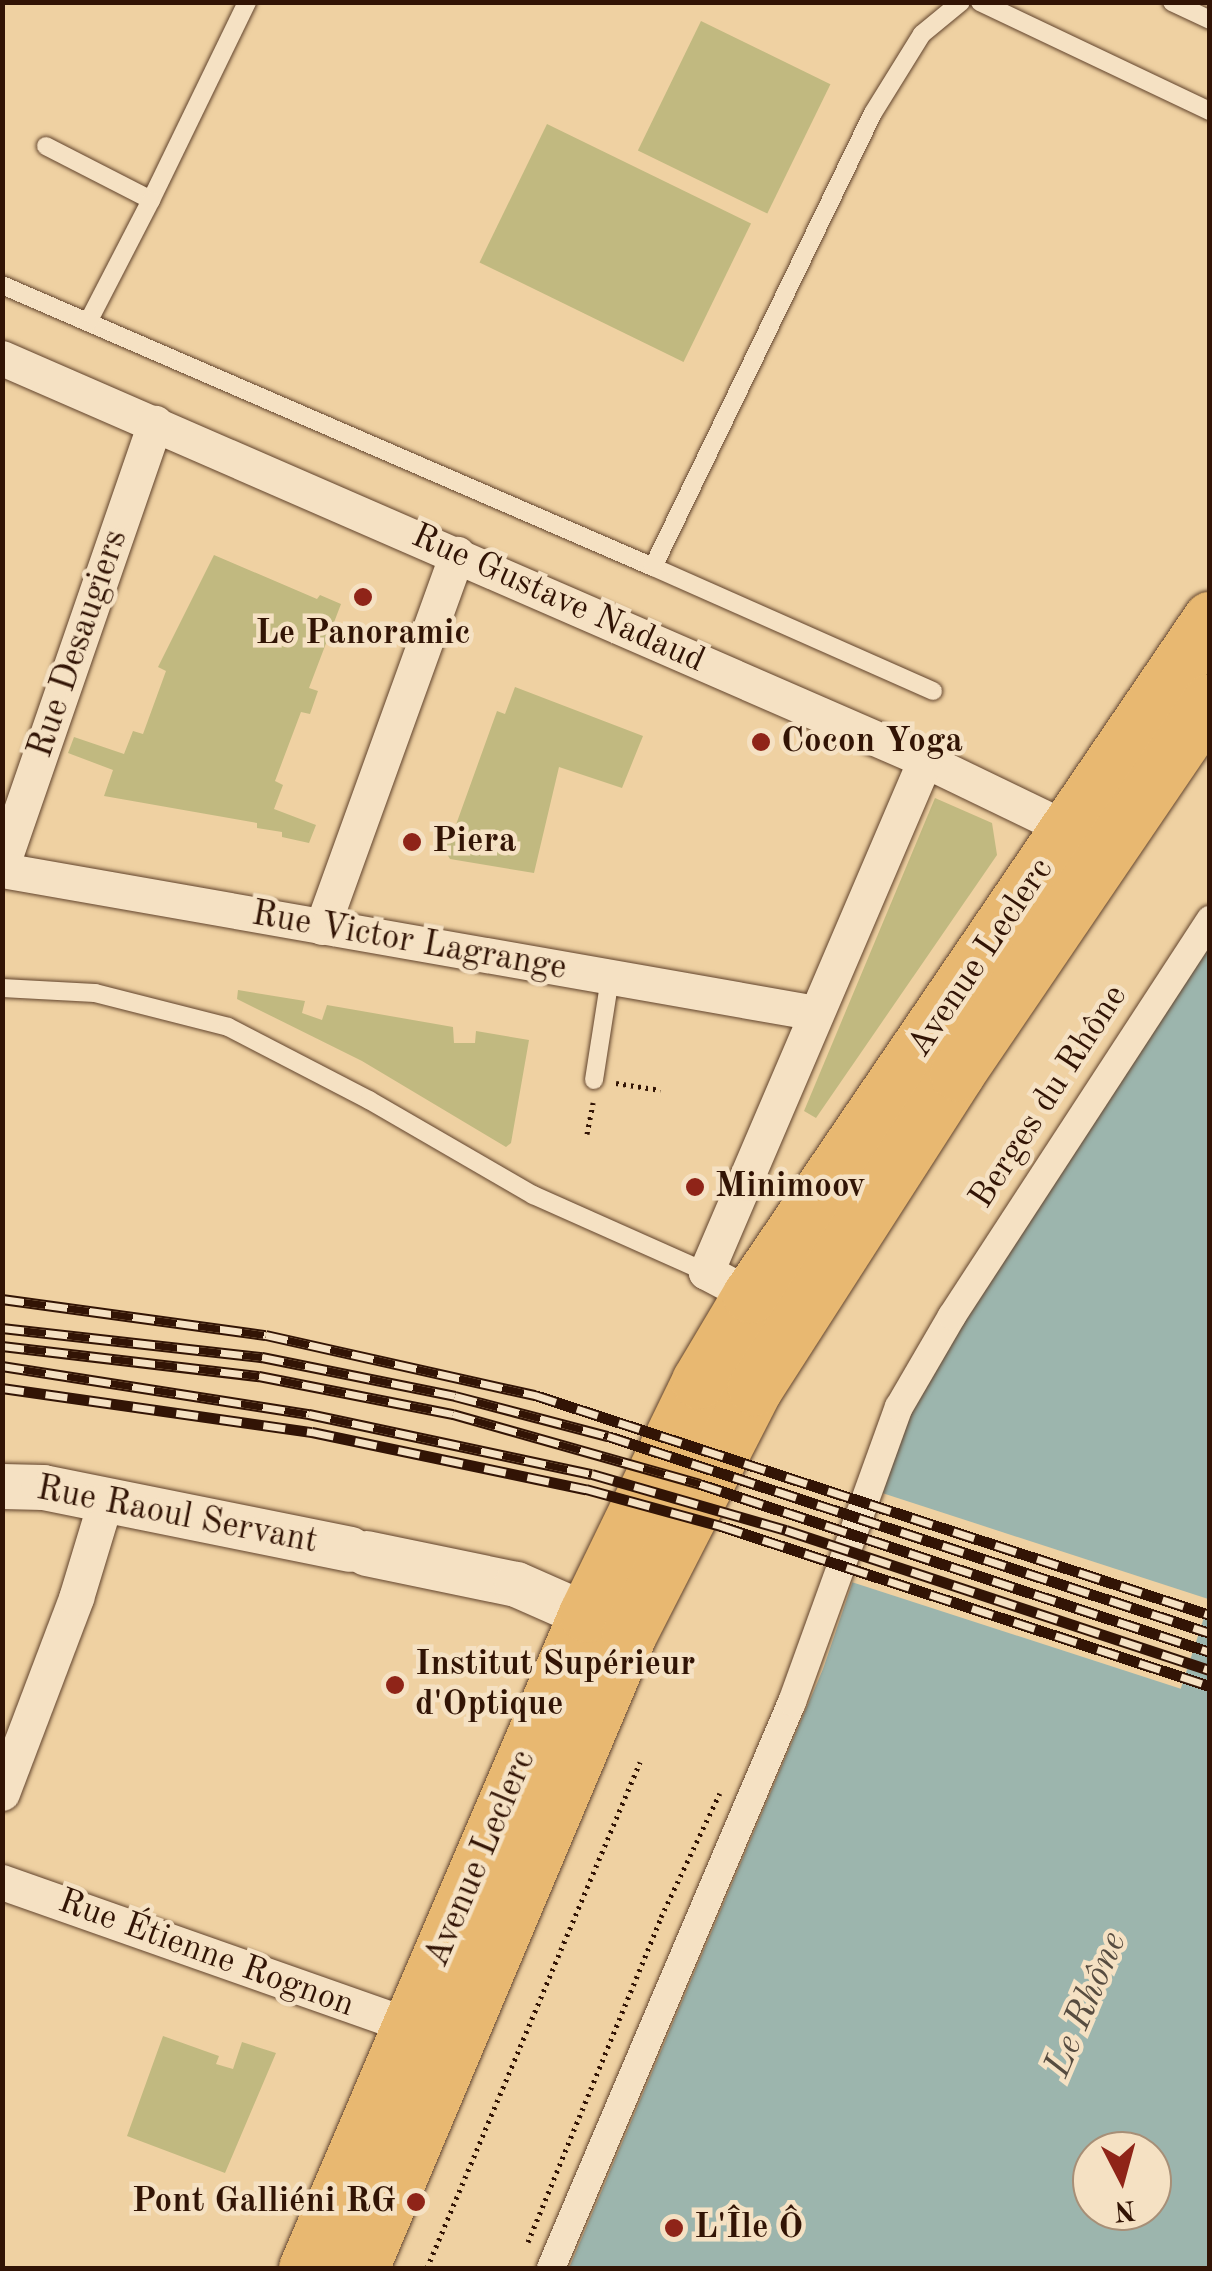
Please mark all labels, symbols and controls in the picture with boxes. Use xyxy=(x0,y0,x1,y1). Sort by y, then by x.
street label: Rue Gustave Nadaud xyxy=(405,515,711,683)
street label: Rue Desaugiers xyxy=(20,525,138,763)
marker: Le Panoramic xyxy=(352,586,374,608)
place label: Le Panoramic xyxy=(255,613,471,655)
place label: Cocon Yoga xyxy=(781,721,963,763)
marker: Cocon Yoga xyxy=(750,731,772,753)
place label: Piera xyxy=(432,821,516,863)
marker: Piera xyxy=(401,831,423,853)
street label: Avenue Leclerc xyxy=(899,851,1063,1065)
street label: Rue Victor Lagrange xyxy=(248,894,570,990)
street label: Berges du Rhône xyxy=(961,977,1137,1217)
place label: Minimoov xyxy=(715,1166,866,1208)
marker: Minimoov xyxy=(684,1176,706,1198)
street label: Rue Raoul Servant xyxy=(33,1468,321,1564)
place label: Institut Supérieur d'Optique xyxy=(415,1644,696,1726)
marker: Institut Supérieur d'Optique xyxy=(384,1674,406,1696)
street label: Avenue Leclerc xyxy=(417,1745,545,1973)
street label: Rue Étienne Rognon xyxy=(52,1881,360,2027)
water label: Le Rhône xyxy=(1036,1925,1138,2085)
north arrow xyxy=(1072,2131,1172,2231)
place label: Pont Galliéni RG xyxy=(132,2181,396,2223)
marker: Pont Galliéni RG xyxy=(405,2191,427,2213)
text: N xyxy=(1113,2194,1137,2224)
place label: L'Île Ô xyxy=(694,2207,803,2249)
marker: L'Île Ô xyxy=(663,2217,685,2239)

